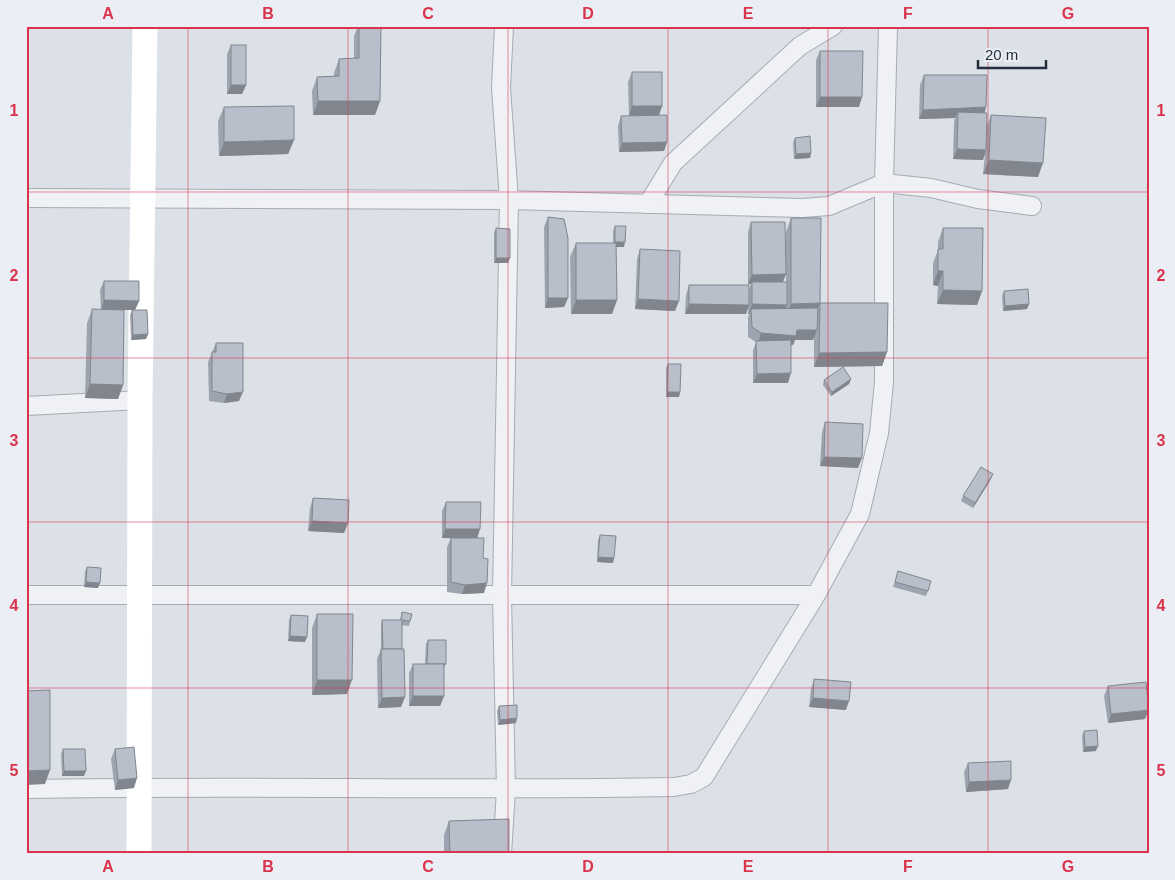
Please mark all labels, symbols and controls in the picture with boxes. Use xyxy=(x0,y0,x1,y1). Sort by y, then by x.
text: A xyxy=(102,5,114,22)
text: B xyxy=(262,5,274,22)
text: C xyxy=(422,5,434,22)
text: D xyxy=(582,5,594,22)
text: E xyxy=(743,5,754,22)
text: F xyxy=(903,5,913,22)
text: G xyxy=(1062,5,1074,22)
scale bar xyxy=(978,38,1045,70)
text: 20 m xyxy=(985,46,1018,63)
text: 1 xyxy=(10,102,19,119)
text: 1 xyxy=(1157,102,1166,119)
text: 2 xyxy=(10,267,19,284)
text: 2 xyxy=(1157,267,1166,284)
text: 3 xyxy=(10,432,19,449)
text: 3 xyxy=(1157,432,1166,449)
text: 4 xyxy=(10,597,19,614)
text: 4 xyxy=(1157,597,1166,614)
text: 5 xyxy=(10,762,19,779)
text: 5 xyxy=(1157,762,1166,779)
text: A xyxy=(102,858,114,875)
text: B xyxy=(262,858,274,875)
text: C xyxy=(422,858,434,875)
text: D xyxy=(582,858,594,875)
text: E xyxy=(743,858,754,875)
text: F xyxy=(903,858,913,875)
text: G xyxy=(1062,858,1074,875)

